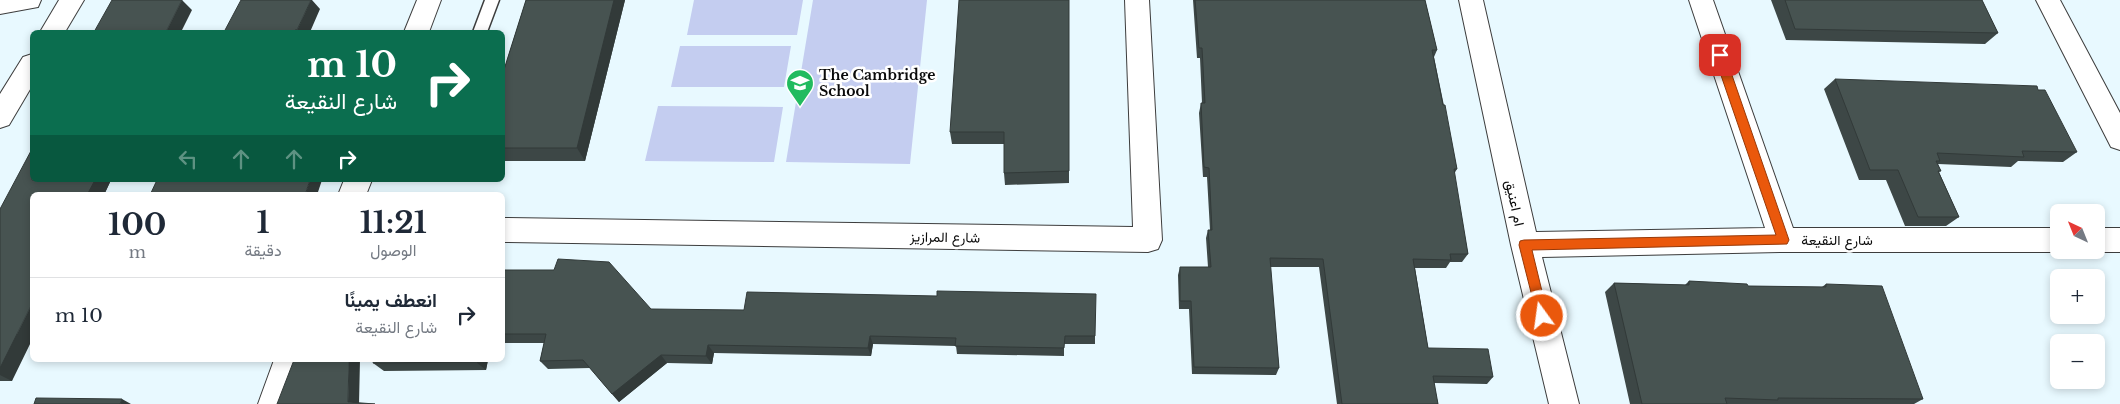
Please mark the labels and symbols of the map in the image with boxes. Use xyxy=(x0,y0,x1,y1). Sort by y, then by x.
pin xyxy=(1699,34,1741,76)
place label: The Cambridge School xyxy=(819,66,935,100)
school or university icon: The Cambridge School xyxy=(785,68,815,107)
street label: ام اعنيق xyxy=(1501,178,1529,228)
north arrow xyxy=(2050,204,2105,259)
street label: شارع المرازيز xyxy=(909,227,980,249)
street label: شارع النقيعة xyxy=(1801,231,1873,251)
position arrow xyxy=(1515,289,1567,341)

